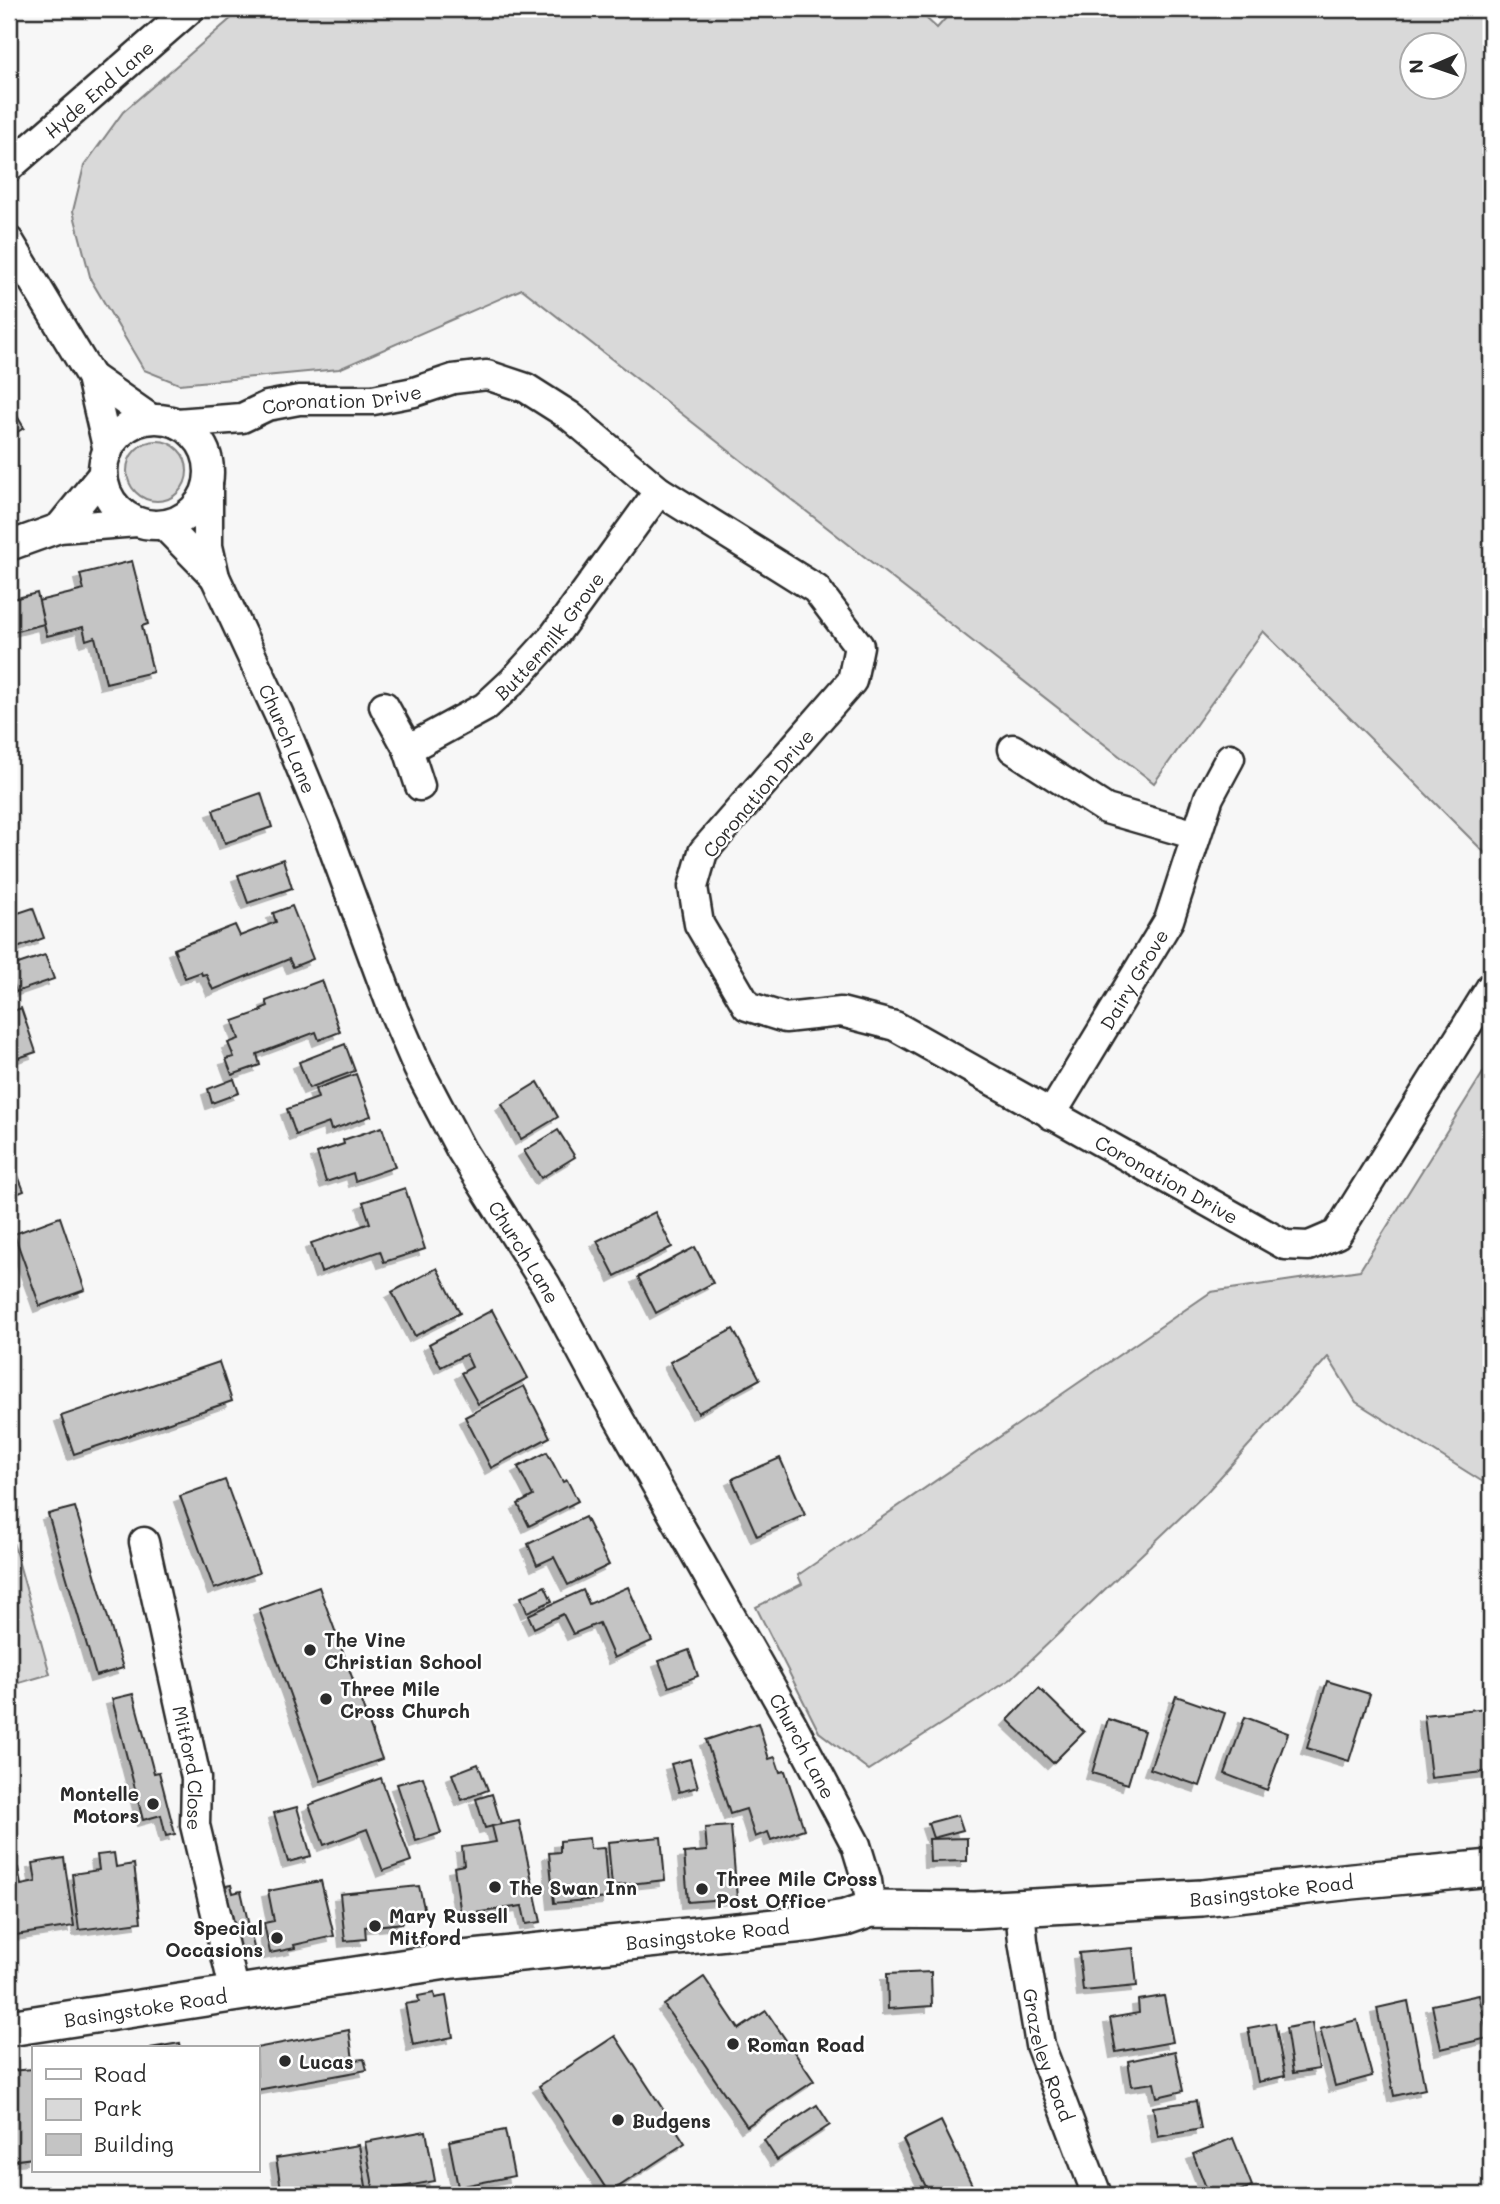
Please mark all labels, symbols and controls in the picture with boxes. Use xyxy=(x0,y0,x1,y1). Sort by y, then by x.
north arrow xyxy=(1398,32,1468,102)
street label: Hyde End Lane xyxy=(39,34,159,143)
text: N xyxy=(1403,59,1428,74)
street label: Coronation Drive xyxy=(260,378,425,419)
street label: Buttermilk Grove xyxy=(489,566,609,705)
street label: Church Lane xyxy=(254,680,322,797)
street label: Coronation Drive xyxy=(697,724,819,862)
street label: Dairy Grove xyxy=(1093,924,1173,1034)
street label: Coronation Drive xyxy=(1091,1129,1243,1229)
street label: Church Lane xyxy=(483,1196,566,1307)
place label: The Vine Christian School xyxy=(324,1627,482,1674)
marker: The Vine Christian School xyxy=(302,1642,318,1658)
place label: Three Mile Cross Church xyxy=(340,1676,470,1723)
street label: Church Lane xyxy=(764,1688,842,1803)
marker: Three Mile Cross Church xyxy=(318,1691,334,1707)
street label: Mitford Close xyxy=(168,1703,209,1831)
place label: Montelle Motors xyxy=(60,1781,139,1828)
marker: Montelle Motors xyxy=(145,1796,161,1812)
place label: Three Mile Cross Post Office xyxy=(716,1866,877,1913)
street label: Basingstoke Road xyxy=(1189,1868,1354,1911)
place label: The Swan Inn xyxy=(509,1875,637,1900)
marker: The Swan Inn xyxy=(487,1879,503,1895)
marker: Three Mile Cross Post Office xyxy=(694,1881,710,1897)
place label: Mary Russell Mitford xyxy=(389,1903,508,1950)
street label: Basingstoke Road xyxy=(624,1913,791,1955)
place label: Special Occasions xyxy=(165,1915,263,1962)
marker: Mary Russell Mitford xyxy=(367,1918,383,1934)
marker: Special Occasions xyxy=(269,1930,285,1946)
street label: Basingstoke Road xyxy=(62,1982,229,2032)
street label: Grazeley Road xyxy=(1018,1986,1080,2125)
place label: Roman Road xyxy=(747,2032,865,2057)
marker: Roman Road xyxy=(725,2036,741,2052)
legend xyxy=(32,2046,259,2172)
place label: Lucas xyxy=(299,2049,354,2074)
marker: Lucas xyxy=(277,2053,293,2069)
text: Road xyxy=(94,2060,146,2087)
text: Park xyxy=(94,2094,142,2121)
place label: Budgens xyxy=(632,2108,711,2133)
marker: Budgens xyxy=(610,2112,626,2128)
text: Building xyxy=(94,2130,174,2157)

